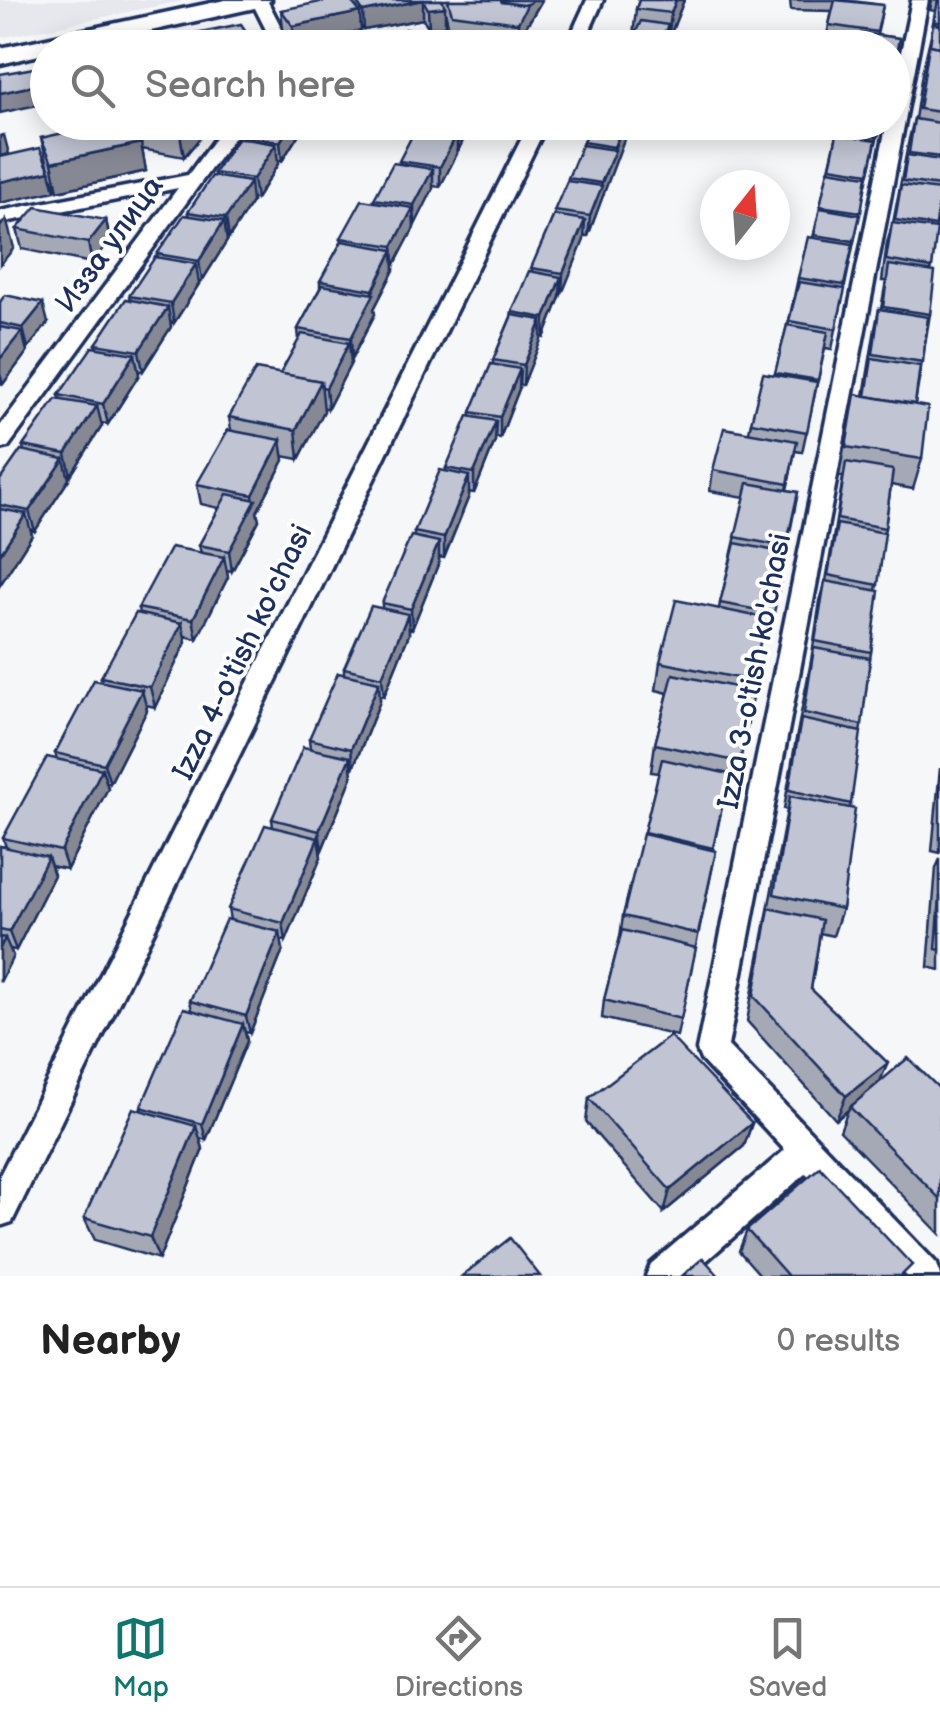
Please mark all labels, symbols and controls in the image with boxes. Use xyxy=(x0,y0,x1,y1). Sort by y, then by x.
search box xyxy=(30,30,910,140)
icon: search xyxy=(65,58,120,113)
text: Search here xyxy=(145,63,356,108)
street label: Изза улица xyxy=(48,169,172,320)
north arrow xyxy=(700,170,790,260)
street label: Izza 4-o'tish ko'chasi xyxy=(165,519,320,786)
street label: Izza 3-o'tish ko'chasi xyxy=(711,530,799,812)
text: Nearby xyxy=(40,1316,180,1367)
text: 0 results xyxy=(777,1322,900,1361)
tab: Map xyxy=(113,1611,169,1704)
tab: Directions xyxy=(394,1611,523,1704)
tab: Saved xyxy=(749,1611,827,1704)

